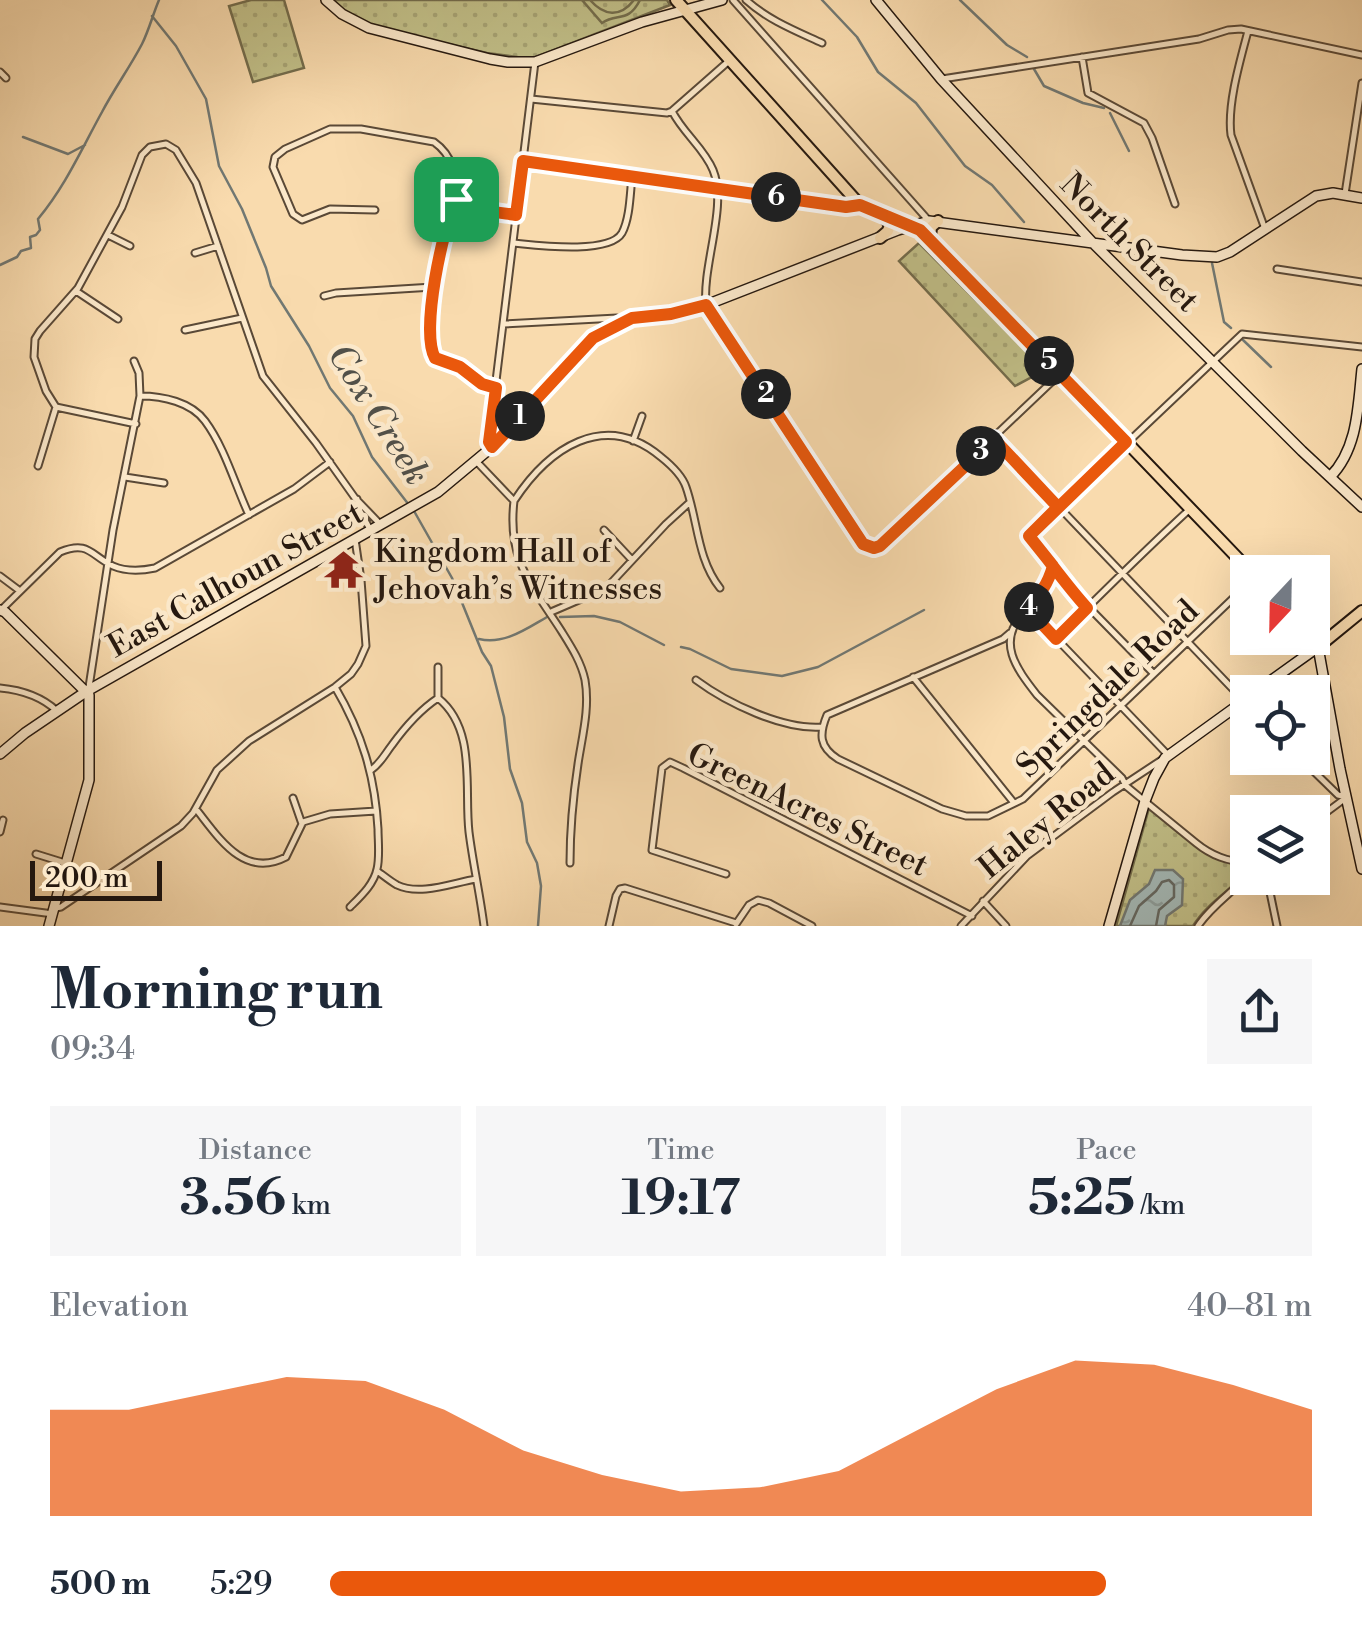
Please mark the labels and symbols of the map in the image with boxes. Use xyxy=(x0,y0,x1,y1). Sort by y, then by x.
pin xyxy=(414,157,499,242)
street label: North Street xyxy=(1051,165,1207,321)
pin: 6 xyxy=(751,172,801,222)
pin: 5 xyxy=(1024,336,1074,386)
water label: Cox Creek xyxy=(318,337,438,493)
pin: 2 xyxy=(741,369,791,419)
pin: 1 xyxy=(495,391,545,441)
pin: 3 xyxy=(956,426,1006,476)
street label: East Calhoun Street xyxy=(101,493,370,667)
place label: Kingdom Hall of Jehovah’s Witnesses xyxy=(373,532,662,609)
temple icon: Kingdom Hall of Jehovah’s Witnesses xyxy=(323,548,365,590)
north arrow xyxy=(1230,555,1330,655)
pin: 4 xyxy=(1004,582,1054,632)
street label: Springdale Road xyxy=(1008,592,1207,786)
street label: GreenAcres Street xyxy=(681,734,935,886)
street label: Haley Road xyxy=(970,754,1123,888)
scale bar xyxy=(30,856,162,900)

